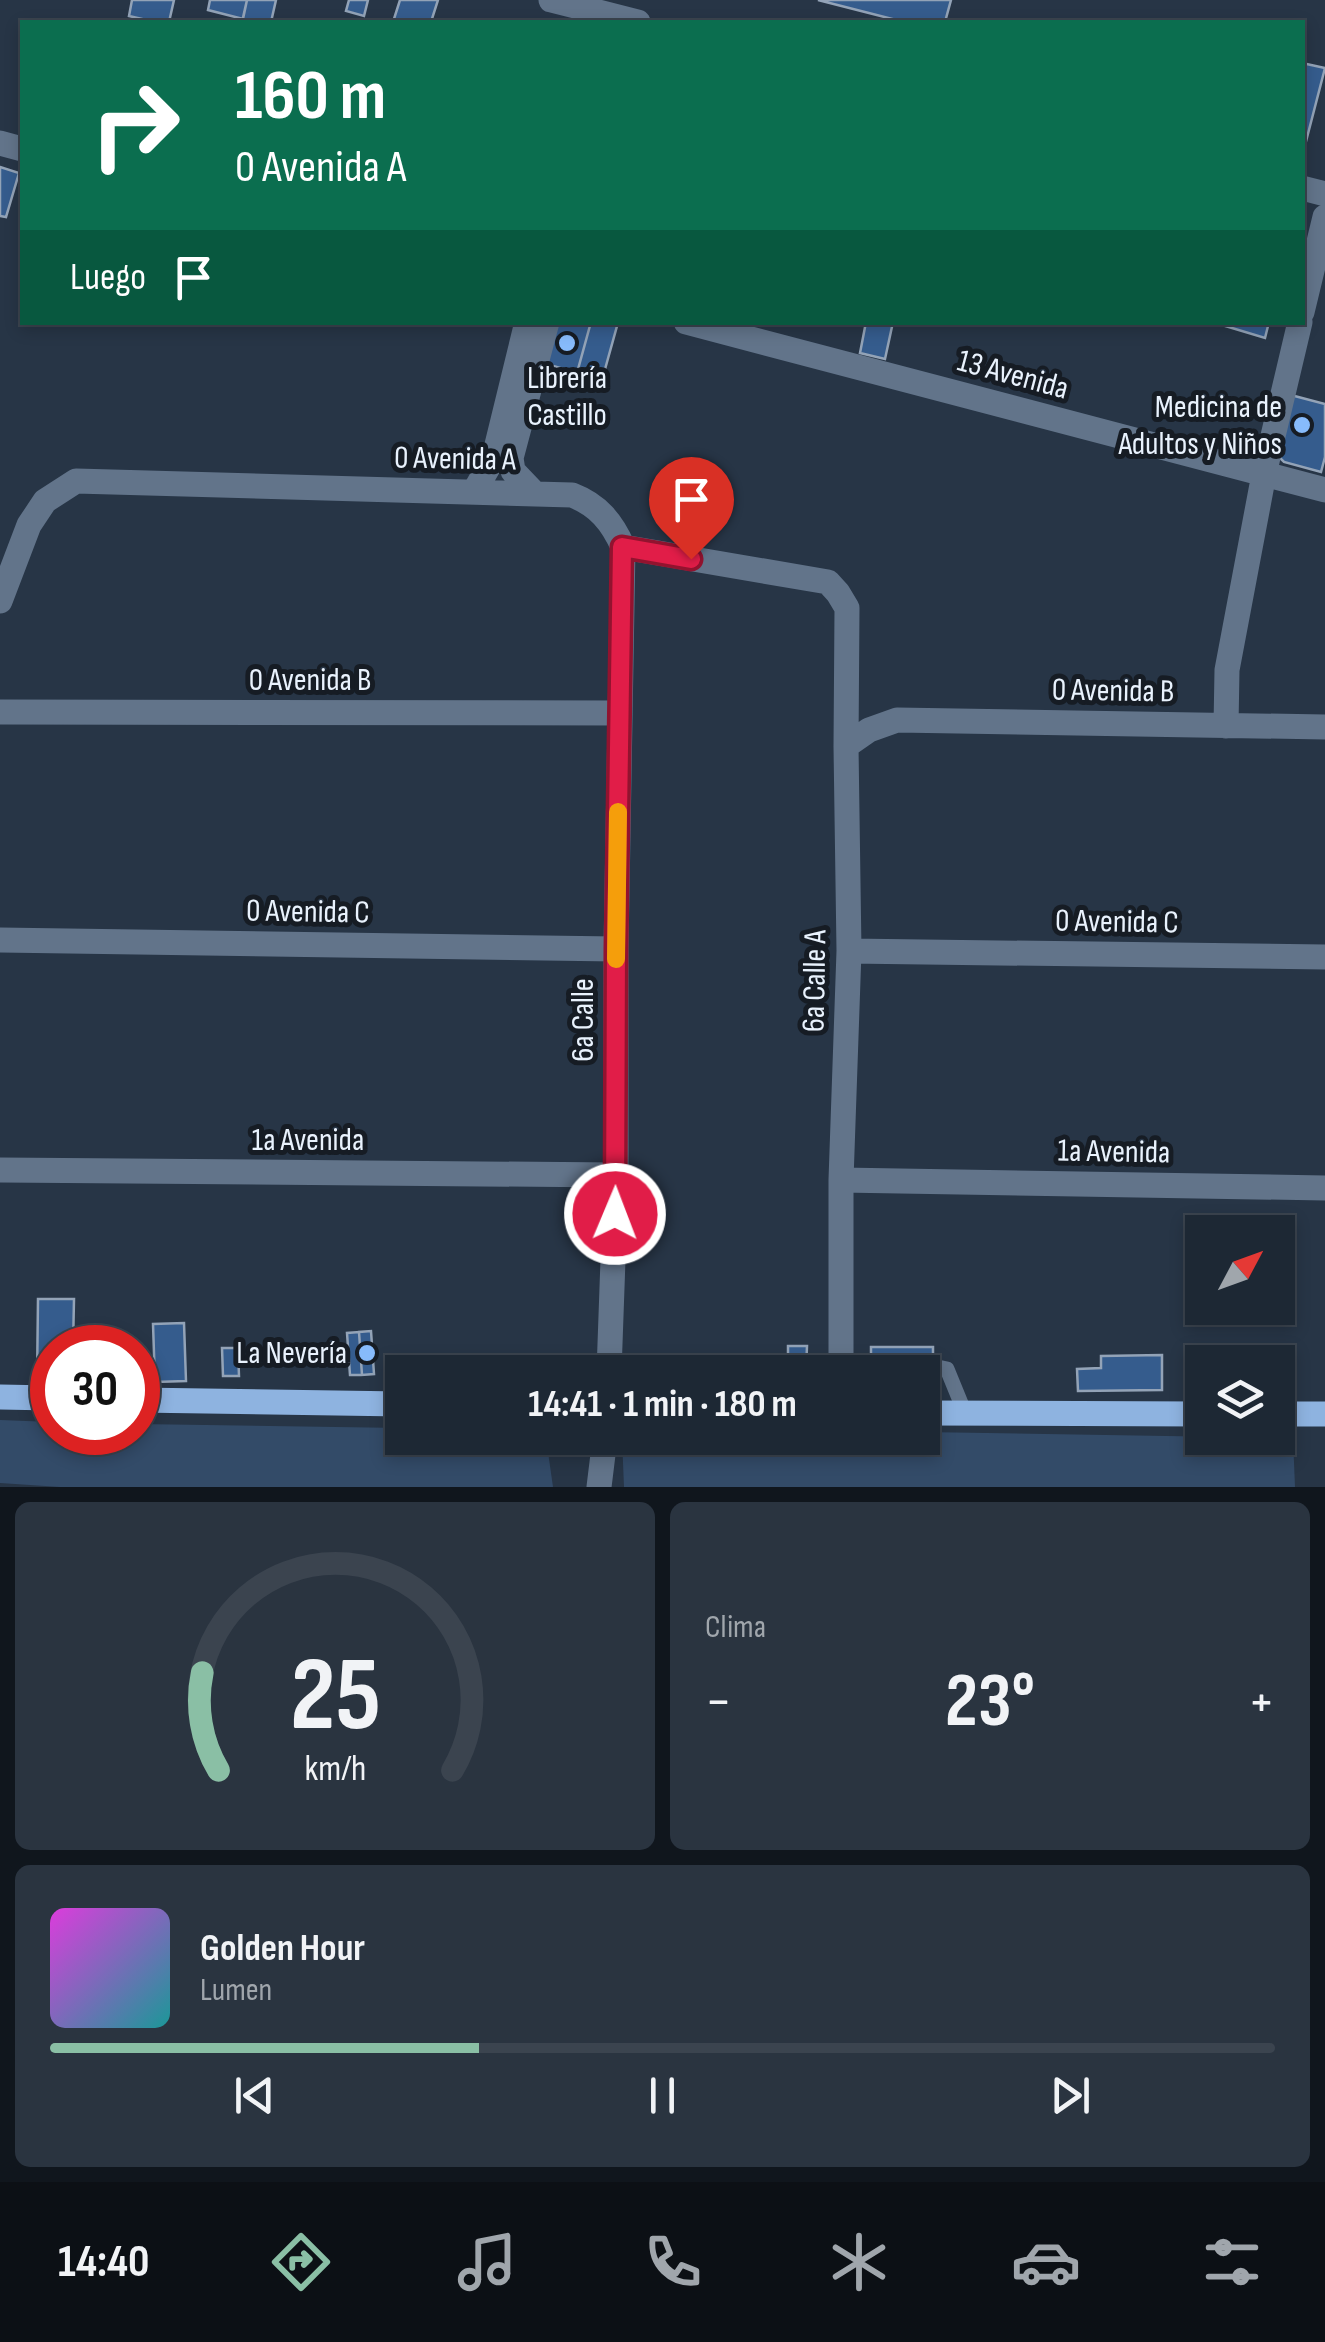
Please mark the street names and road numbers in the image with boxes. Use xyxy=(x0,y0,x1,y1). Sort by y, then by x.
street label: 13 Avenida xyxy=(953,342,1073,408)
street label: 0 Avenida A xyxy=(394,438,517,480)
street label: 0 Avenida B xyxy=(249,661,371,700)
street label: 0 Avenida B xyxy=(1052,670,1174,712)
street label: 0 Avenida C xyxy=(246,891,370,933)
street label: 0 Avenida C xyxy=(1055,901,1179,943)
street label: 6a Calle A xyxy=(795,929,835,1032)
street label: 6a Calle xyxy=(564,978,603,1062)
street label: 1a Avenida xyxy=(252,1121,364,1160)
street label: 1a Avenida xyxy=(1057,1132,1171,1172)

